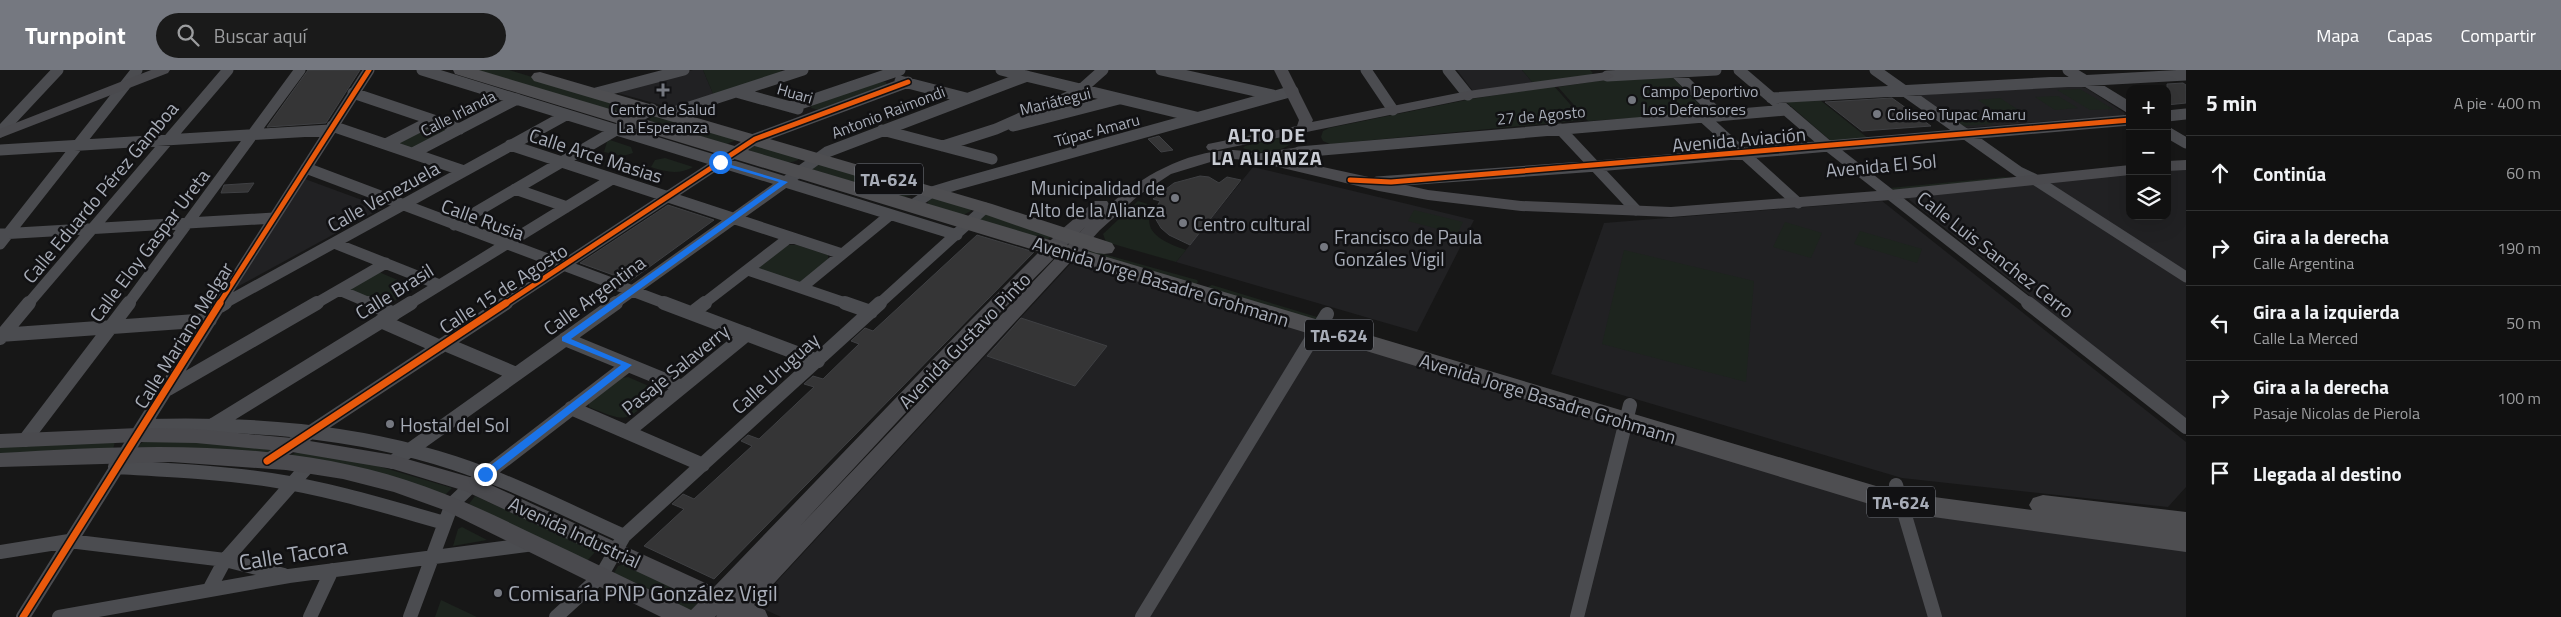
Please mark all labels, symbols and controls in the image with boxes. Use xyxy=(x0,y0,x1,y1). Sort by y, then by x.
search box xyxy=(156,13,506,58)
text: Turnpoint xyxy=(25,17,126,53)
icon: search xyxy=(174,21,202,49)
text: Buscar aquí xyxy=(214,21,307,50)
text: Mapa xyxy=(2316,22,2359,49)
text: Capas xyxy=(2387,22,2433,49)
text: Compartir xyxy=(2461,22,2536,49)
street label: Huari xyxy=(774,76,816,110)
street label: Antonio Raimondi xyxy=(828,79,948,145)
place label: Campo Deportivo Los Defensores xyxy=(1642,79,1758,121)
street label: Mariátegui xyxy=(1017,81,1093,121)
marker: Centro de Salud La Esperanza xyxy=(656,83,670,97)
street label: Calle Irlanda xyxy=(416,84,500,142)
map controls xyxy=(2126,85,2171,220)
button: + xyxy=(2126,85,2171,130)
text: 5 min xyxy=(2206,87,2257,119)
text: A pie · 400 m xyxy=(2454,91,2541,115)
marker: Campo Deportivo Los Defensores xyxy=(1626,94,1638,106)
street label: Calle Eduardo Pérez Gamboa xyxy=(15,95,185,289)
place label: Centro de Salud La Esperanza xyxy=(610,97,716,139)
street label: 27 de Agosto xyxy=(1496,99,1586,131)
place label: Coliseo Tupac Amaru xyxy=(1887,102,2026,126)
street label: Túpac Amaru xyxy=(1052,107,1142,153)
marker: Coliseo Tupac Amaru xyxy=(1871,108,1883,120)
district label: ALTO DE LA ALIANZA xyxy=(1211,119,1323,173)
street label: Avenida Aviación xyxy=(1671,119,1807,159)
street label: Calle Arce Masias xyxy=(525,120,667,190)
button: − xyxy=(2126,130,2171,175)
street label: Avenida El Sol xyxy=(1824,146,1938,184)
route start xyxy=(709,151,732,174)
street label: Calle Venezuela xyxy=(322,153,445,239)
icon: ahead xyxy=(2206,159,2234,187)
text: Continúa xyxy=(2253,159,2326,188)
text: 60 m xyxy=(2506,161,2541,185)
street label: Calle Eloy Gaspar Ureta xyxy=(82,162,217,328)
road number: TA-624 xyxy=(855,164,923,195)
place label: Municipalidad de Alto de la Alianza xyxy=(1029,173,1165,224)
button: layers xyxy=(2126,175,2171,220)
street label: Calle Luis Sanchez Cerro xyxy=(1911,183,2081,325)
street label: Calle Rusia xyxy=(437,191,529,248)
marker: Municipalidad de Alto de la Alianza xyxy=(1169,192,1181,204)
place label: Centro cultural xyxy=(1193,209,1310,238)
marker: Centro cultural xyxy=(1177,217,1189,229)
place label: Francisco de Paula Gonzáles Vigil xyxy=(1334,222,1483,273)
text: Gira a la derecha xyxy=(2253,222,2389,251)
street label: Avenida Jorge Basadre Grohmann xyxy=(1029,228,1293,334)
icon: right xyxy=(2206,234,2234,262)
street label: Calle 15 de Agosto xyxy=(433,235,573,341)
text: 190 m xyxy=(2497,236,2541,260)
marker: Francisco de Paula Gonzáles Vigil xyxy=(1318,241,1330,253)
street label: Calle Argentina xyxy=(537,248,652,342)
text: Calle Argentina xyxy=(2253,251,2354,275)
street label: Calle Brasil xyxy=(349,255,439,327)
street label: Calle Mariano Melgar xyxy=(126,256,240,414)
street label: Avenida Gustavo Pinto xyxy=(891,265,1037,415)
text: Gira a la izquierda xyxy=(2253,297,2400,326)
icon: left xyxy=(2206,309,2234,337)
text: 50 m xyxy=(2506,311,2541,335)
street label: Pasaje Salaverry xyxy=(615,316,735,422)
road number: TA-624 xyxy=(1305,320,1373,350)
street label: Calle Uruguay xyxy=(725,326,825,420)
text: Calle La Merced xyxy=(2253,326,2358,350)
street label: Avenida Jorge Basadre Grohmann xyxy=(1416,345,1680,451)
text: Gira a la derecha xyxy=(2253,372,2389,401)
icon: right xyxy=(2206,384,2234,412)
text: 100 m xyxy=(2497,386,2541,410)
text: Pasaje Nicolas de Pierola xyxy=(2253,401,2420,425)
place label: Hostal del Sol xyxy=(400,410,509,439)
marker: Hostal del Sol xyxy=(384,418,396,430)
icon: arrive xyxy=(2206,459,2234,487)
text: Llegada al destino xyxy=(2253,459,2402,488)
route end xyxy=(474,463,497,486)
road number: TA-624 xyxy=(1867,487,1935,518)
street label: Avenida Industrial xyxy=(504,489,646,575)
street label: Calle Tacora xyxy=(236,529,350,579)
place label: Comisaría PNP González Vigil xyxy=(508,576,778,610)
marker: Comisaría PNP González Vigil xyxy=(492,587,504,599)

